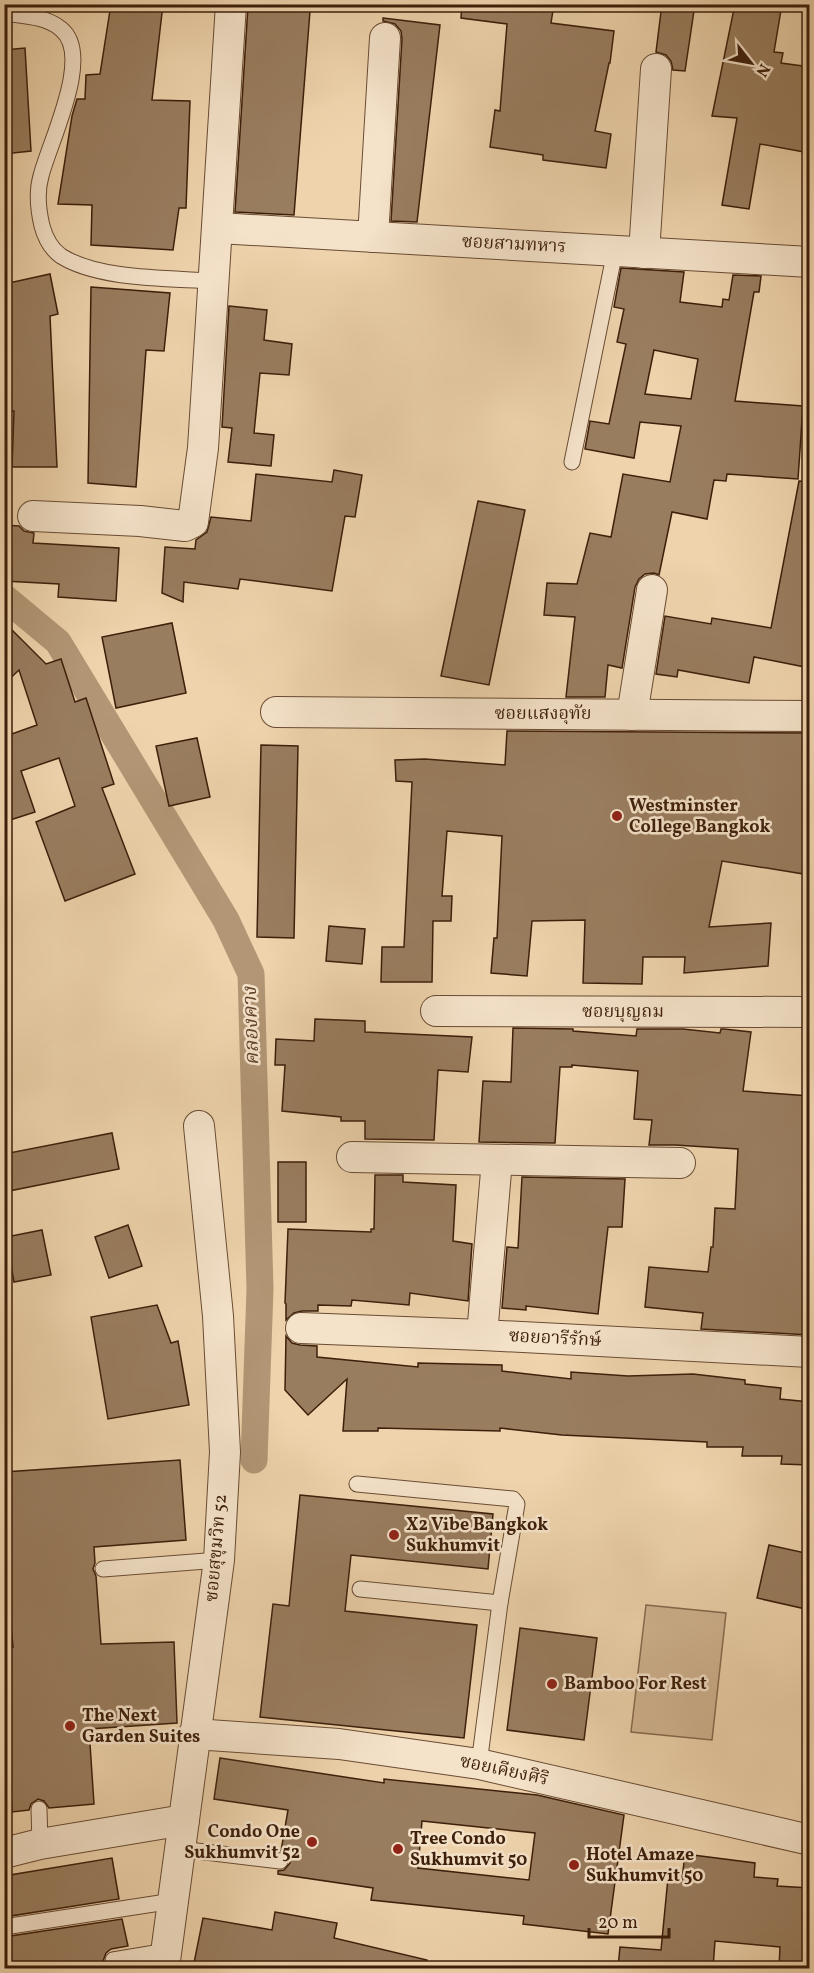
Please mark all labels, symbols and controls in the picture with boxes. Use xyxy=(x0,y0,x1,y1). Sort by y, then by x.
north arrow xyxy=(721,33,781,93)
text: N xyxy=(750,59,775,81)
street label: ซอยสามทหาร xyxy=(461,230,567,260)
street label: ซอยแสงอุทัย xyxy=(495,702,591,727)
place label: Westminster College Bangkok xyxy=(629,794,770,840)
marker: Westminster College Bangkok xyxy=(610,809,624,823)
water label: คลองคาง xyxy=(237,985,267,1066)
street label: ซอยบุญถม xyxy=(582,1000,664,1025)
street label: ซอยอารีรักษ์ xyxy=(508,1324,603,1354)
street label: ซอยสุขุมวิท 52 xyxy=(200,1493,234,1603)
place label: X2 Vibe Bangkok Sukhumvit xyxy=(406,1513,548,1559)
marker: X2 Vibe Bangkok Sukhumvit xyxy=(387,1528,401,1542)
place label: Bamboo For Rest xyxy=(564,1672,707,1697)
marker: Bamboo For Rest xyxy=(545,1677,559,1691)
place label: The Next Garden Suites xyxy=(82,1704,200,1750)
marker: The Next Garden Suites xyxy=(63,1719,77,1733)
street label: ซอยเคียงศิริ xyxy=(457,1749,551,1793)
place label: Condo One Sukhumvit 52 xyxy=(184,1820,300,1866)
place label: Tree Condo Sukhumvit 50 xyxy=(410,1827,527,1873)
marker: Condo One Sukhumvit 52 xyxy=(305,1835,319,1849)
marker: Tree Condo Sukhumvit 50 xyxy=(391,1842,405,1856)
place label: Hotel Amaze Sukhumvit 50 xyxy=(586,1843,703,1889)
marker: Hotel Amaze Sukhumvit 50 xyxy=(567,1858,581,1872)
scale bar xyxy=(589,1901,668,1939)
text: 20 m xyxy=(598,1911,638,1936)

